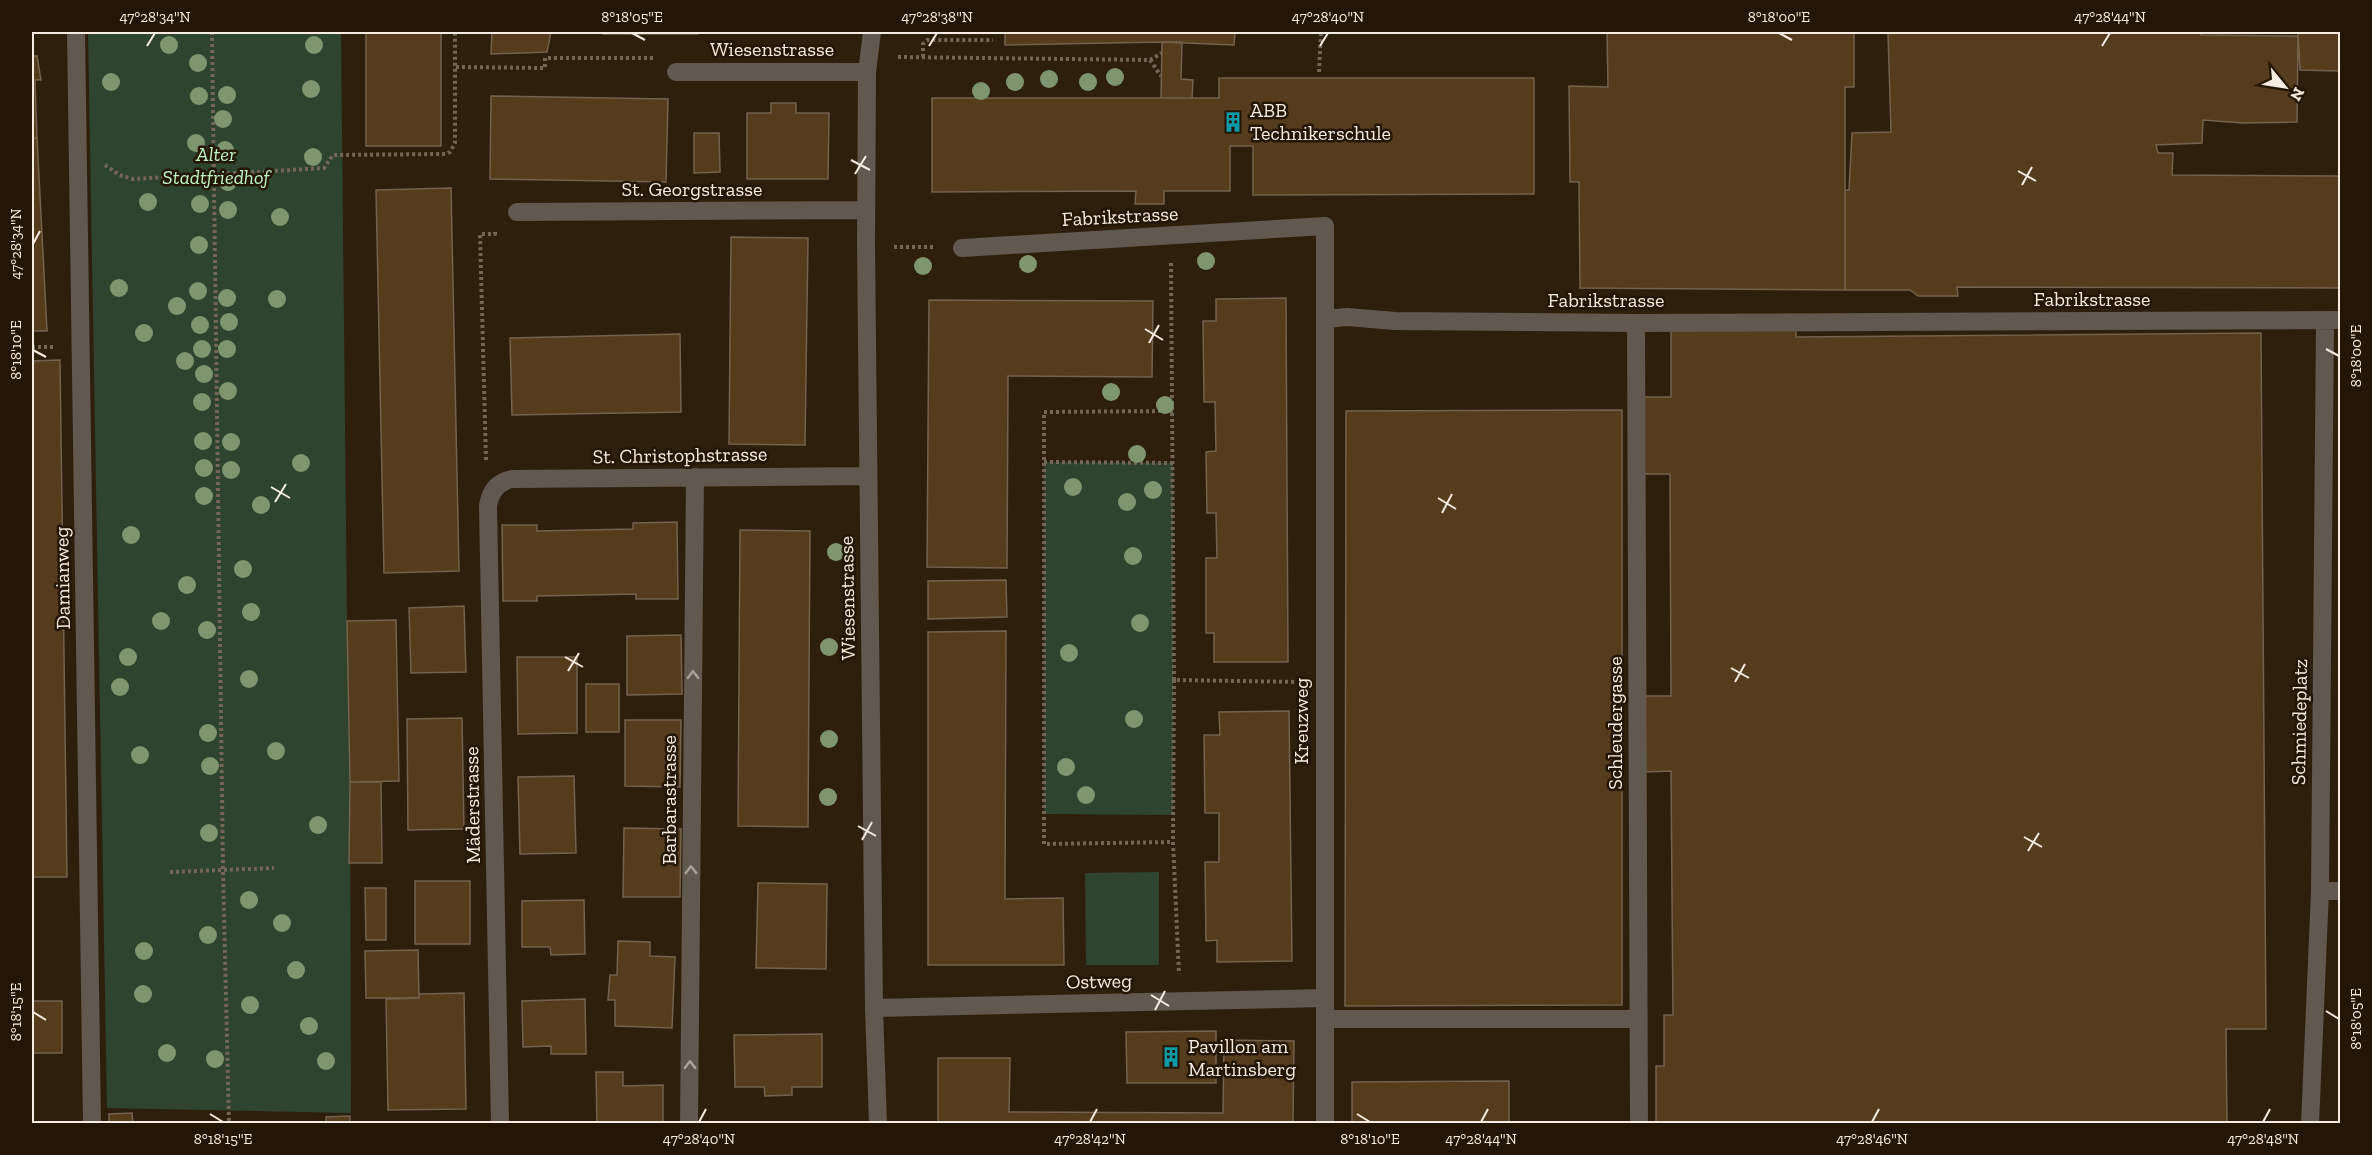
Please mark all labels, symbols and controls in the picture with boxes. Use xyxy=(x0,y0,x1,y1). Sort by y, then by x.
text: 47°28'34"N xyxy=(119,8,191,26)
text: 8°18'05"E xyxy=(601,8,663,26)
text: 47°28'38"N xyxy=(901,8,973,26)
text: 47°28'40"N xyxy=(1292,8,1364,26)
text: 8°18'00"E xyxy=(1748,8,1810,26)
text: 47°28'44"N xyxy=(2074,8,2146,26)
street label: Wiesenstrasse xyxy=(710,37,834,61)
north arrow xyxy=(2255,57,2315,117)
text: N xyxy=(2286,84,2309,104)
place label: ABB Technikerschule xyxy=(1250,98,1391,145)
building icon: ABB Technikerschule xyxy=(1221,110,1245,134)
park label: Alter Stadtfriedhof xyxy=(162,142,273,189)
street label: St. Georgstrasse xyxy=(622,177,762,201)
street label: Fabrikstrasse xyxy=(1061,201,1179,231)
text: 47°28'34"N xyxy=(7,208,25,280)
street label: Fabrikstrasse xyxy=(2034,287,2150,311)
street label: Fabrikstrasse xyxy=(1548,288,1664,312)
text: 8°18'10"E xyxy=(7,320,25,380)
text: 8°18'00"E xyxy=(2347,325,2365,387)
street label: St. Christophstrasse xyxy=(592,441,768,469)
street label: Damianweg xyxy=(49,526,75,630)
street label: Wiesenstrasse xyxy=(834,536,860,660)
street label: Schleudergasse xyxy=(1603,656,1627,790)
street label: Schmiedeplatz xyxy=(2286,659,2312,785)
one-way arrow xyxy=(687,671,699,680)
street label: Kreuzweg xyxy=(1289,678,1313,764)
street label: Barbarastrasse xyxy=(657,735,681,865)
street label: Mäderstrasse xyxy=(459,746,485,864)
one-way arrow xyxy=(685,866,697,875)
street label: Ostweg xyxy=(1066,968,1132,994)
text: 8°18'15"E xyxy=(7,983,25,1041)
text: 8°18'05"E xyxy=(2347,988,2365,1050)
place label: Pavillon am Martinsberg xyxy=(1188,1034,1296,1081)
building icon: Pavillon am Martinsberg xyxy=(1159,1045,1183,1069)
one-way arrow xyxy=(684,1061,696,1070)
text: 8°18'15"E xyxy=(194,1130,252,1148)
text: 47°28'40"N xyxy=(663,1130,735,1148)
text: 47°28'42"N xyxy=(1054,1130,1126,1148)
text: 8°18'10"E xyxy=(1340,1130,1400,1148)
text: 47°28'44"N xyxy=(1445,1130,1517,1148)
text: 47°28'46"N xyxy=(1836,1130,1908,1148)
text: 47°28'48"N xyxy=(2227,1130,2299,1148)

